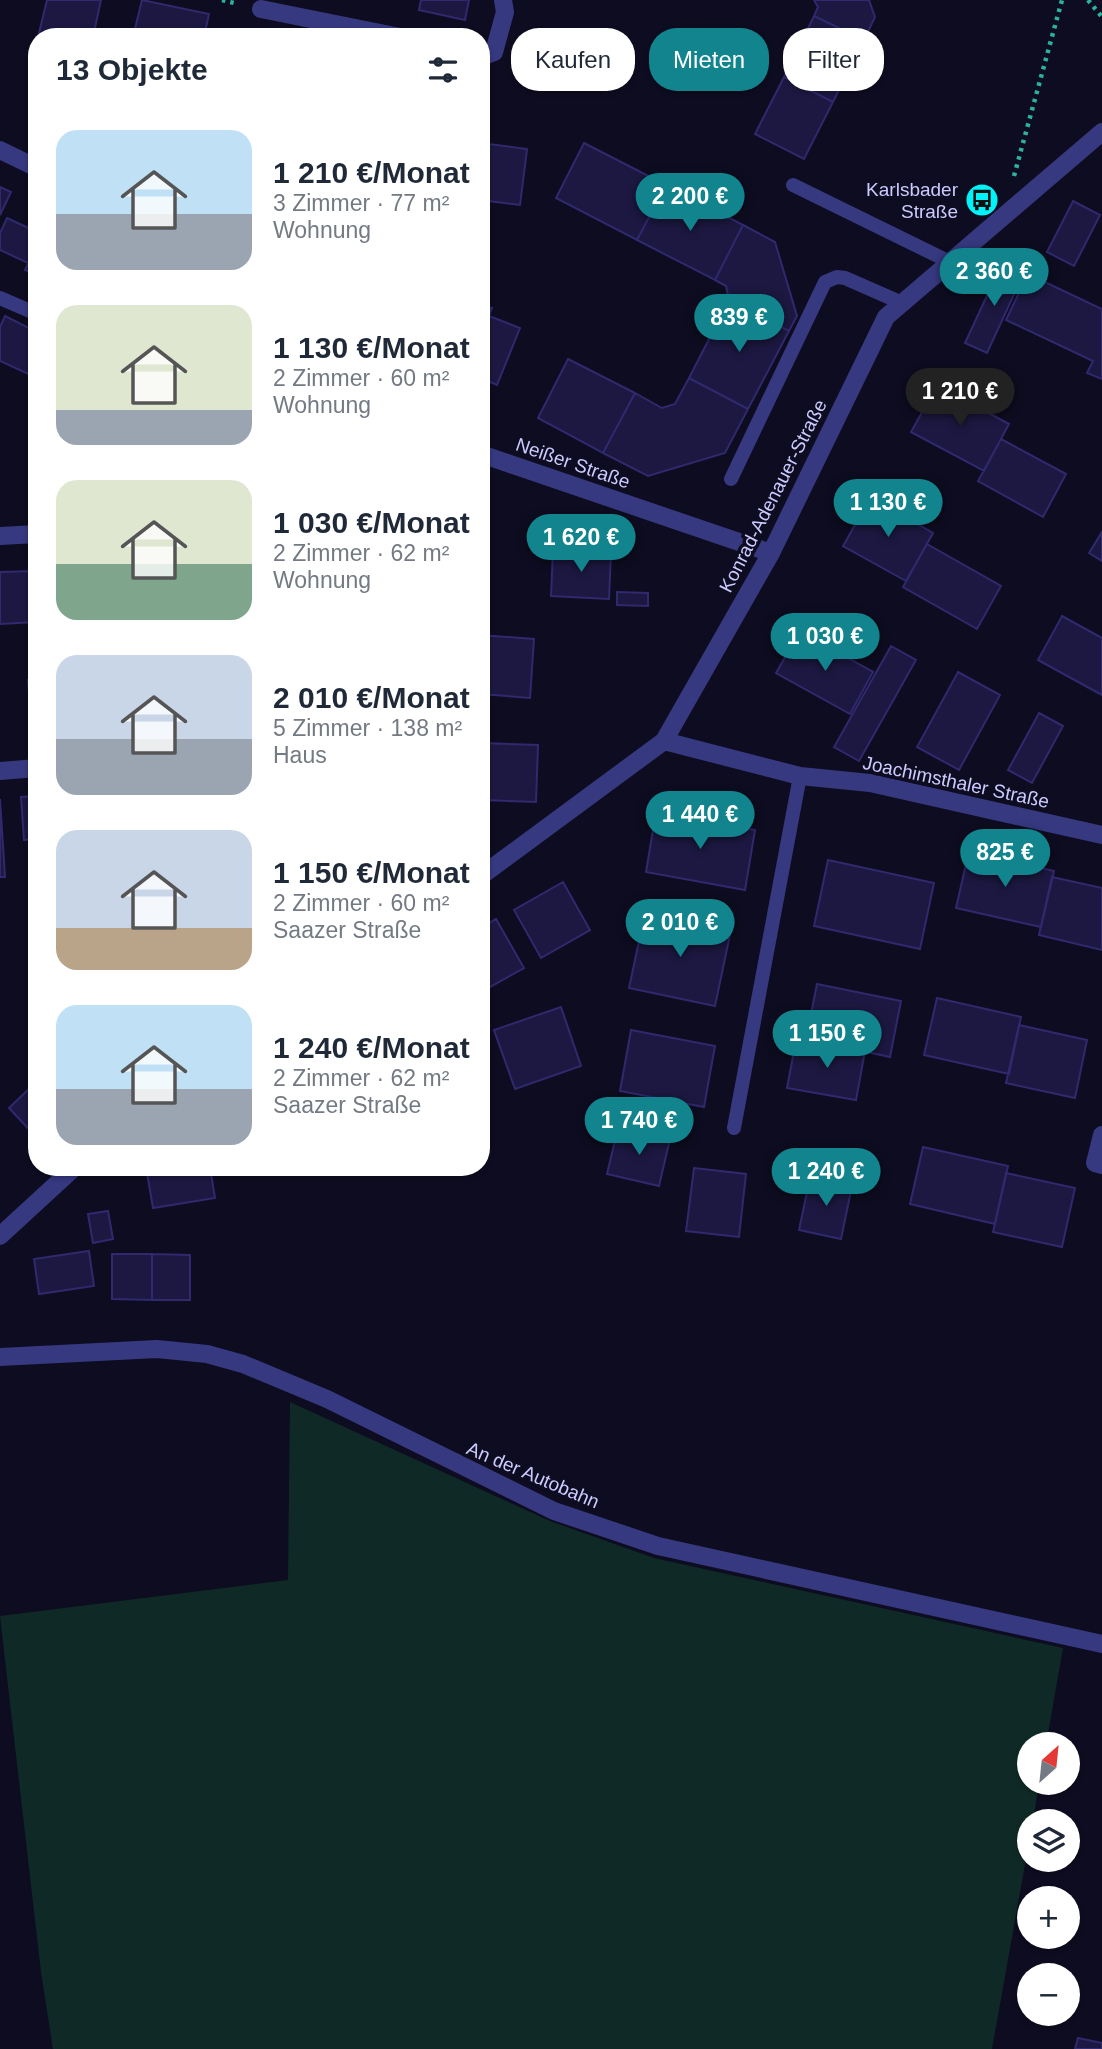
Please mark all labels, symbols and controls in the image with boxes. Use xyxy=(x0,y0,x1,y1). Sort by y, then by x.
chip: Kaufen xyxy=(511,28,635,91)
chip: Mieten xyxy=(649,28,769,91)
chip: Filter xyxy=(783,28,884,91)
icon: filters xyxy=(424,51,462,89)
text: 13 Objekte xyxy=(56,53,208,86)
text: 1 210 €/Monat xyxy=(273,156,470,189)
icon: home xyxy=(112,158,196,242)
pin: 2 200 € xyxy=(625,174,755,233)
place label: Karlsbader Straße xyxy=(866,179,959,222)
bus stop icon: Karlsbader Straße xyxy=(963,181,1001,219)
text: 2 200 € xyxy=(652,183,728,209)
text: 3 Zimmer · 77 m² xyxy=(273,190,449,216)
text: Wohnung xyxy=(273,217,371,243)
pin: 2 360 € xyxy=(929,248,1059,308)
text: 2 360 € xyxy=(956,258,1032,284)
pin: 839 € xyxy=(690,294,788,354)
text: 839 € xyxy=(710,304,768,330)
text: 1 130 €/Monat xyxy=(273,331,470,364)
icon: home xyxy=(112,333,196,417)
text: 2 Zimmer · 60 m² xyxy=(273,365,449,391)
pin: 1 210 € xyxy=(895,368,1025,428)
text: 1 210 € xyxy=(922,378,998,404)
text: Wohnung xyxy=(273,392,371,418)
street label: Konrad-Adenauer-Straße xyxy=(715,396,831,596)
street label: Neißer Straße xyxy=(513,434,633,492)
pin: 1 130 € xyxy=(823,480,953,539)
text: 1 130 € xyxy=(850,489,926,515)
text: 1 030 €/Monat xyxy=(273,506,470,539)
icon: home xyxy=(112,508,196,592)
pin: 1 620 € xyxy=(516,514,646,574)
text: 1 620 € xyxy=(543,524,619,550)
text: 2 Zimmer · 62 m² xyxy=(273,540,449,566)
text: Wohnung xyxy=(273,567,371,593)
pin: 1 030 € xyxy=(760,614,890,673)
text: 1 030 € xyxy=(787,623,863,649)
text: 2 010 €/Monat xyxy=(273,681,470,714)
icon: home xyxy=(112,683,196,767)
text: 5 Zimmer · 138 m² xyxy=(273,715,462,741)
text: Haus xyxy=(273,742,327,768)
street label: Joachimsthaler Straße xyxy=(861,752,1051,812)
pin: 1 440 € xyxy=(635,792,765,851)
text: 1 440 € xyxy=(662,801,738,827)
pin: 825 € xyxy=(956,830,1054,889)
text: 825 € xyxy=(976,839,1034,865)
text: 1 150 €/Monat xyxy=(273,856,470,889)
icon: home xyxy=(112,858,196,942)
text: 2 Zimmer · 60 m² xyxy=(273,890,449,916)
pin: 2 010 € xyxy=(615,900,745,959)
text: 2 010 € xyxy=(642,909,718,935)
text: Saazer Straße xyxy=(273,917,421,943)
pin: 1 150 € xyxy=(762,1010,892,1070)
text: 1 150 € xyxy=(789,1020,865,1046)
text: 1 240 €/Monat xyxy=(273,1031,470,1064)
icon: home xyxy=(112,1033,196,1117)
text: 2 Zimmer · 62 m² xyxy=(273,1065,449,1091)
text: Saazer Straße xyxy=(273,1092,421,1118)
pin: 1 740 € xyxy=(574,1098,704,1157)
text: 1 740 € xyxy=(601,1107,677,1133)
pin: 1 240 € xyxy=(761,1148,891,1208)
text: 1 240 € xyxy=(788,1158,864,1184)
street label: An der Autobahn xyxy=(464,1438,602,1512)
north arrow xyxy=(1017,1732,1080,1796)
map controls xyxy=(1017,1732,1080,2026)
button: layers xyxy=(1017,1809,1080,1872)
button: + xyxy=(1017,1886,1080,1949)
button: − xyxy=(1017,1963,1080,2026)

